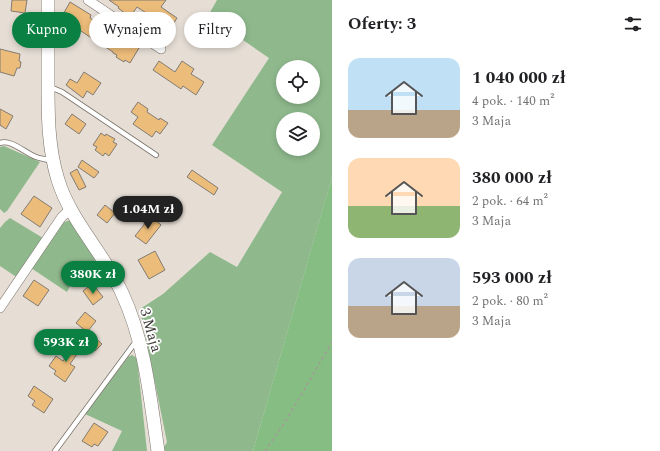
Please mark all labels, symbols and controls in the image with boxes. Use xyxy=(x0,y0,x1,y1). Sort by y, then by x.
text: Oferty: 3 xyxy=(348,11,416,37)
chip: Kupno xyxy=(12,12,81,48)
chip: Wynajem xyxy=(89,12,176,48)
chip: Filtry xyxy=(184,12,246,48)
icon: filters xyxy=(622,13,644,35)
map controls xyxy=(276,60,320,156)
button: locate xyxy=(276,60,320,104)
text: 1 040 000 zł xyxy=(472,65,566,91)
icon: home xyxy=(380,74,428,122)
text: 4 pok. · 140 m² xyxy=(472,91,554,111)
text: 3 Maja xyxy=(472,111,511,131)
button: layers xyxy=(276,112,320,156)
text: 380 000 zł xyxy=(472,165,552,191)
icon: home xyxy=(380,174,428,222)
text: 2 pok. · 64 m² xyxy=(472,191,548,211)
pin: 1.04M zł xyxy=(107,196,189,230)
text: 1.04M zł xyxy=(122,199,174,219)
text: 3 Maja xyxy=(472,211,511,231)
pin: 380K zł xyxy=(56,261,130,295)
text: 380K zł xyxy=(70,264,116,284)
text: 593 000 zł xyxy=(472,265,552,291)
icon: home xyxy=(380,274,428,322)
text: 2 pok. · 80 m² xyxy=(472,291,548,311)
street label: 3 Maja xyxy=(133,305,168,356)
text: 3 Maja xyxy=(472,311,511,331)
pin: 593K zł xyxy=(29,329,103,363)
text: 593K zł xyxy=(43,332,89,352)

